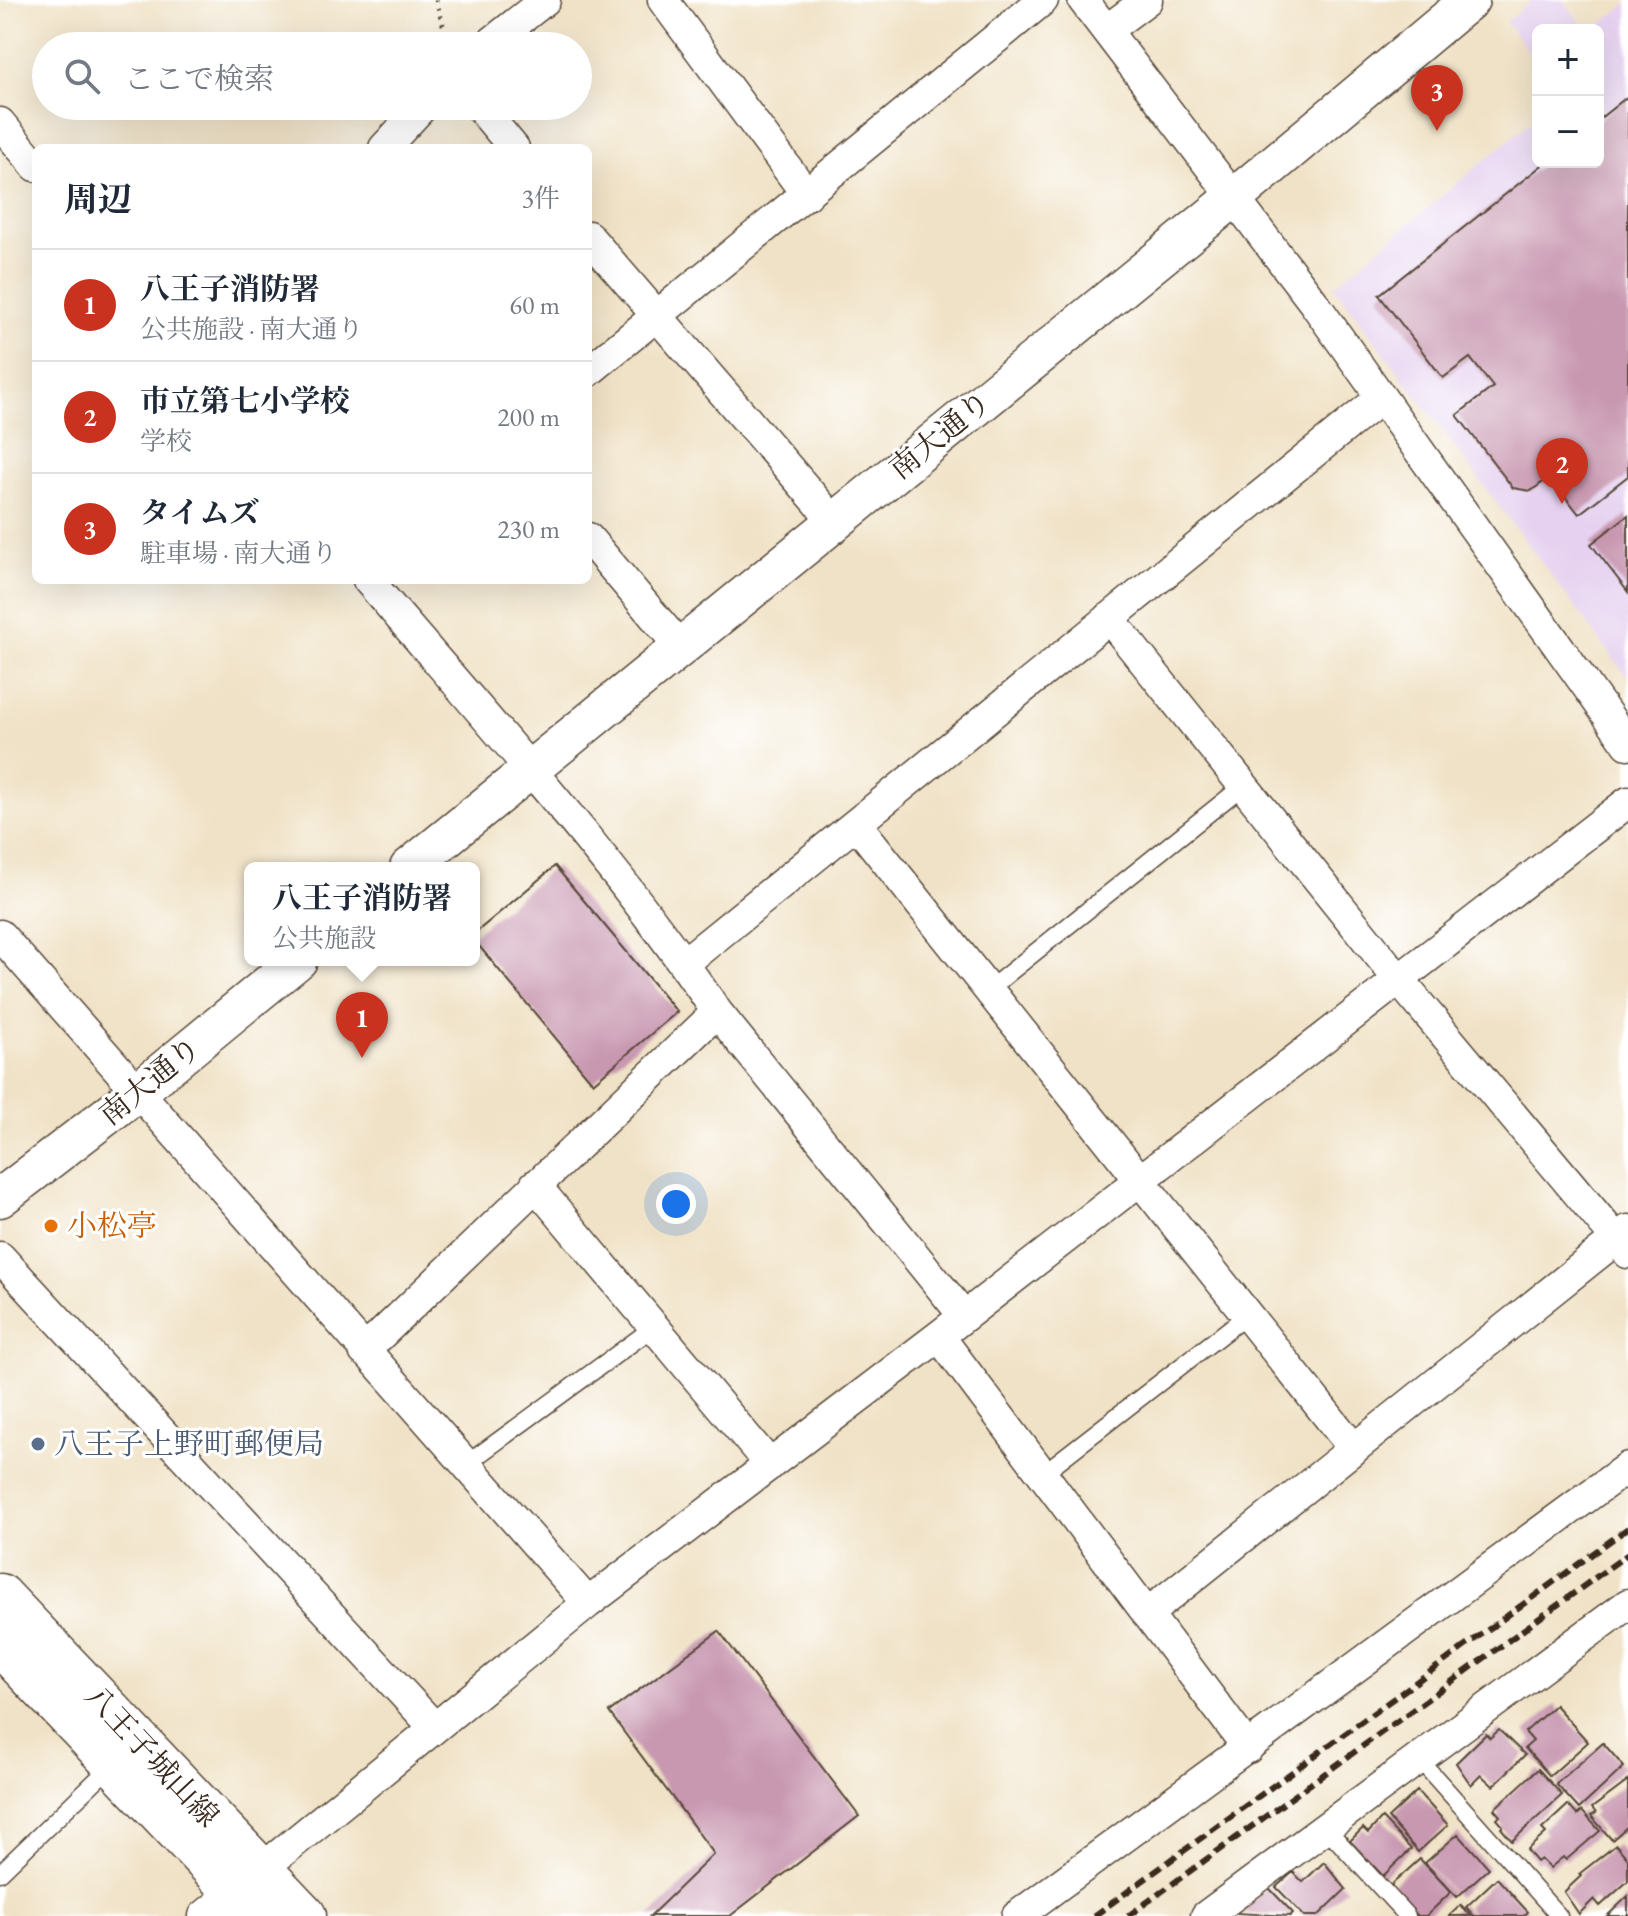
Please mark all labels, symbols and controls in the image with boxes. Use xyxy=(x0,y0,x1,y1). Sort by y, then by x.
map controls xyxy=(1532,24,1604,168)
button: + xyxy=(1532,24,1604,96)
search box xyxy=(32,32,592,120)
icon: search xyxy=(60,54,104,98)
text: ここで検索 xyxy=(124,59,274,98)
pin: 3 xyxy=(1411,65,1463,131)
button: − xyxy=(1532,96,1604,168)
text: 周辺 xyxy=(64,177,132,221)
text: 3件 xyxy=(522,181,560,215)
text: 八王子消防署 xyxy=(140,269,320,308)
text: 1 xyxy=(83,288,97,322)
text: 60 m xyxy=(510,288,560,322)
text: 公共施設 · 南大通り xyxy=(140,312,364,346)
text: 市立第七小学校 xyxy=(140,381,350,420)
street label: 南大通り xyxy=(881,382,999,488)
text: 2 xyxy=(83,400,97,434)
text: 200 m xyxy=(497,400,560,434)
text: 学校 xyxy=(140,424,192,458)
pin: 2 xyxy=(1536,438,1588,504)
text: タイムズ xyxy=(140,493,259,532)
text: 3 xyxy=(83,512,97,546)
text: 230 m xyxy=(497,512,560,546)
text: 駐車場 · 南大通り xyxy=(140,536,338,570)
popup xyxy=(244,862,480,966)
text: 八王子消防署 xyxy=(272,878,452,917)
text: 公共施設 xyxy=(272,921,376,955)
pin: 1 xyxy=(336,992,388,1058)
street label: 南大通り xyxy=(91,1028,209,1134)
your location xyxy=(656,1184,696,1224)
place label: 小松亭 xyxy=(67,1206,157,1245)
marker: 小松亭 xyxy=(42,1217,60,1235)
place label: 八王子上野町郵便局 xyxy=(54,1424,324,1463)
marker: 八王子上野町郵便局 xyxy=(29,1435,47,1453)
street label: 八王子城山線 xyxy=(77,1677,228,1835)

